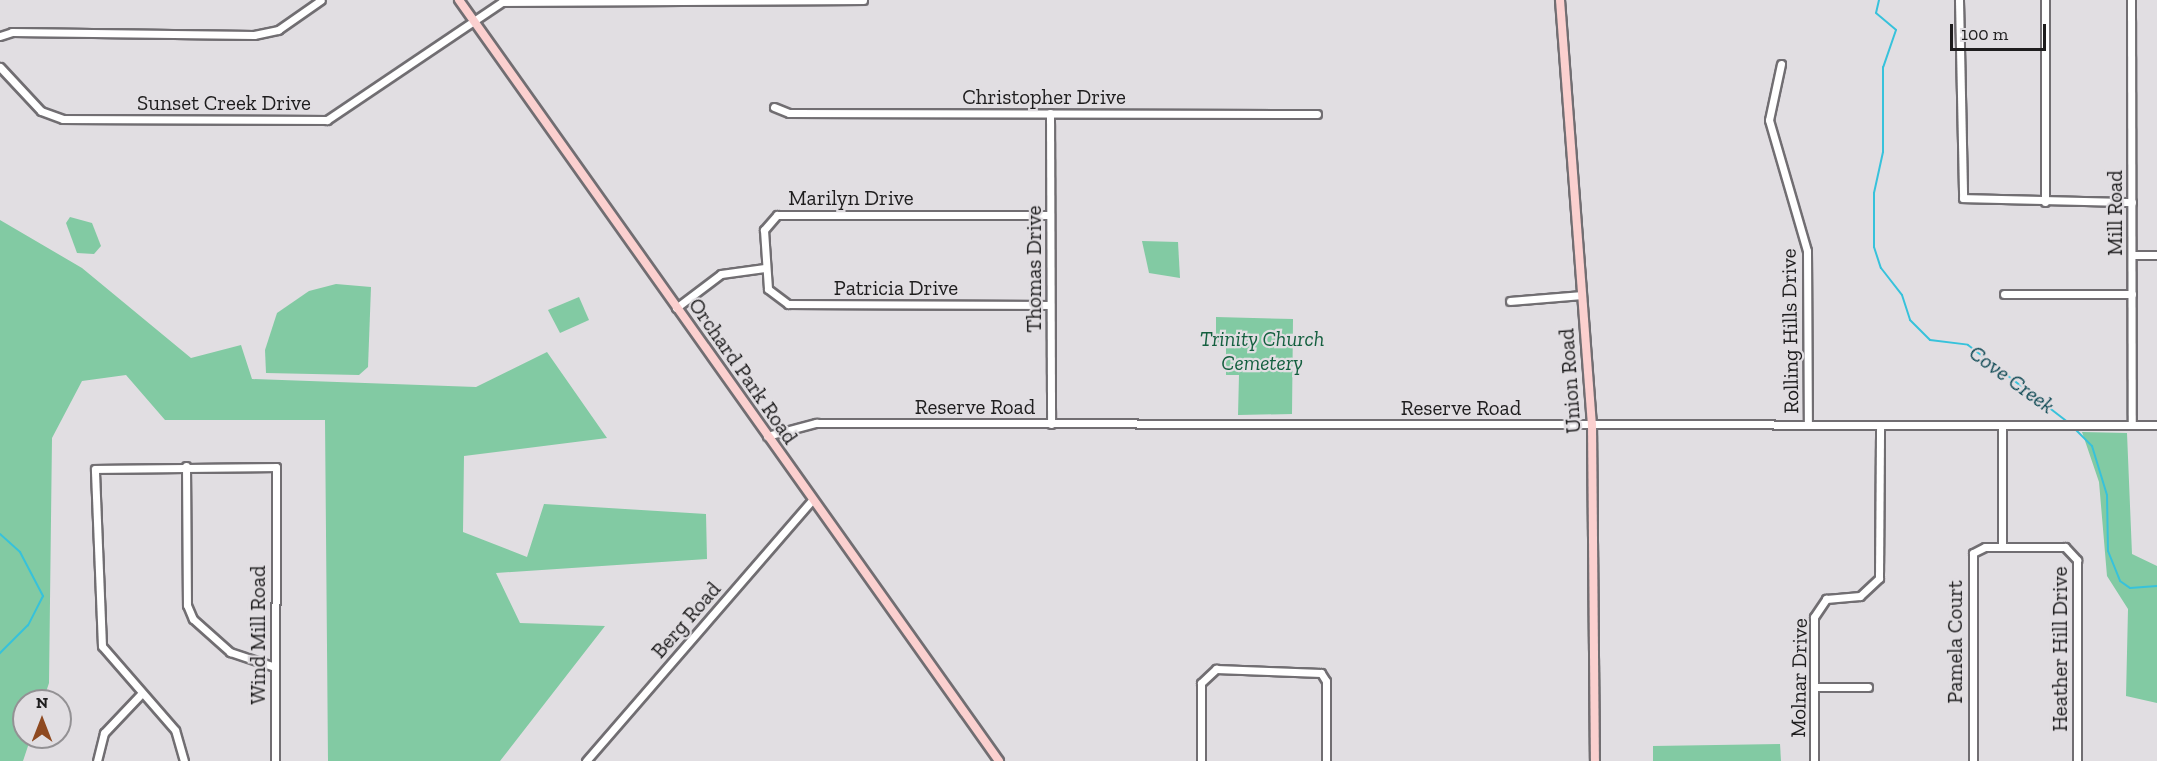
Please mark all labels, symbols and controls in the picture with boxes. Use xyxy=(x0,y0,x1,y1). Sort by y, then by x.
scale bar xyxy=(1953,12,2049,50)
text: 100 m xyxy=(1961,23,2008,45)
street label: Christopher Drive xyxy=(962,84,1126,110)
street label: Sunset Creek Drive xyxy=(137,90,311,116)
street label: Mill Road xyxy=(2102,170,2128,256)
street label: Marilyn Drive xyxy=(788,185,914,211)
street label: Thomas Drive xyxy=(1021,205,1047,333)
street label: Rolling Hills Drive xyxy=(1776,248,1804,414)
street label: Patricia Drive xyxy=(834,275,958,301)
street label: Orchard Park Road xyxy=(683,293,803,449)
park label: Trinity Church Cemetery xyxy=(1200,326,1324,376)
street label: Union Road xyxy=(1554,328,1586,434)
water label: Cove Creek xyxy=(1964,339,2060,419)
street label: Reserve Road xyxy=(915,394,1035,420)
street label: Reserve Road xyxy=(1401,395,1521,421)
street label: Wind Mill Road xyxy=(245,566,271,704)
street label: Heather Hill Drive xyxy=(2047,566,2073,732)
street label: Berg Road xyxy=(646,577,726,663)
street label: Pamela Court xyxy=(1942,580,1968,704)
street label: Molnar Drive xyxy=(1785,618,1813,738)
north arrow xyxy=(12,689,72,749)
text: N xyxy=(36,693,48,712)

